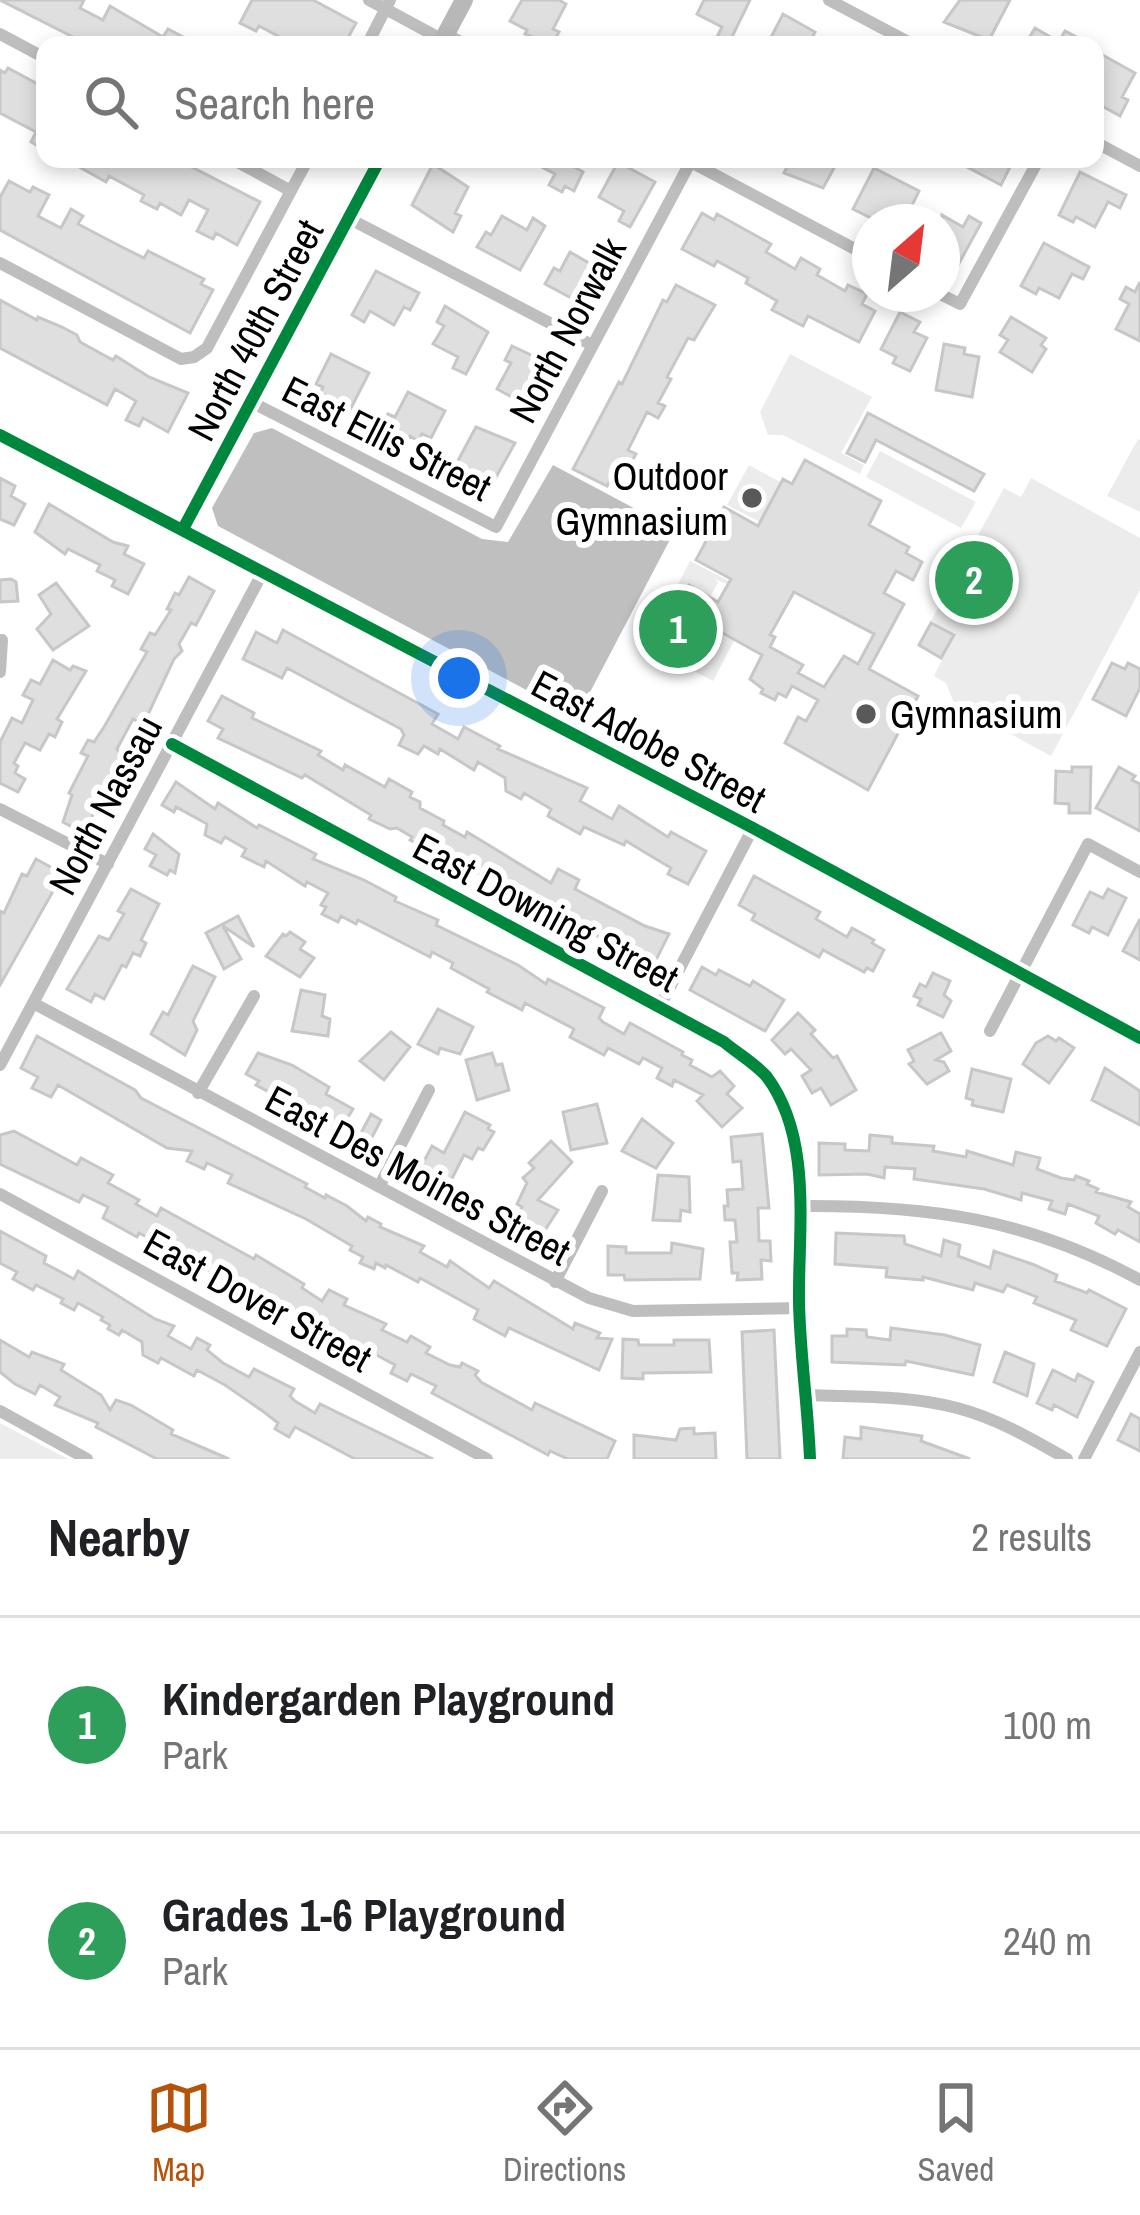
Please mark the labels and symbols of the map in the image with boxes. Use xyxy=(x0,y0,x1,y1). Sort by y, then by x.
north arrow xyxy=(852,204,960,312)
street label: North 40th Street xyxy=(175,210,335,450)
street label: North Norwalk xyxy=(496,227,638,432)
street label: East Ellis Street xyxy=(274,363,500,513)
place label: Outdoor Gymnasium xyxy=(556,450,728,547)
marker: Outdoor Gymnasium xyxy=(739,485,765,511)
pin: 2 xyxy=(935,535,1013,625)
pin: 1 xyxy=(639,584,717,674)
your location xyxy=(429,648,489,708)
street label: East Adobe Street xyxy=(523,658,775,825)
place label: Gymnasium xyxy=(890,688,1062,740)
marker: Gymnasium xyxy=(853,701,879,727)
street label: North Nassau xyxy=(36,706,174,904)
street label: East Downing Street xyxy=(404,820,688,1004)
street label: East Des Moines Street xyxy=(257,1073,579,1277)
street label: East Dover Street xyxy=(135,1216,381,1384)

